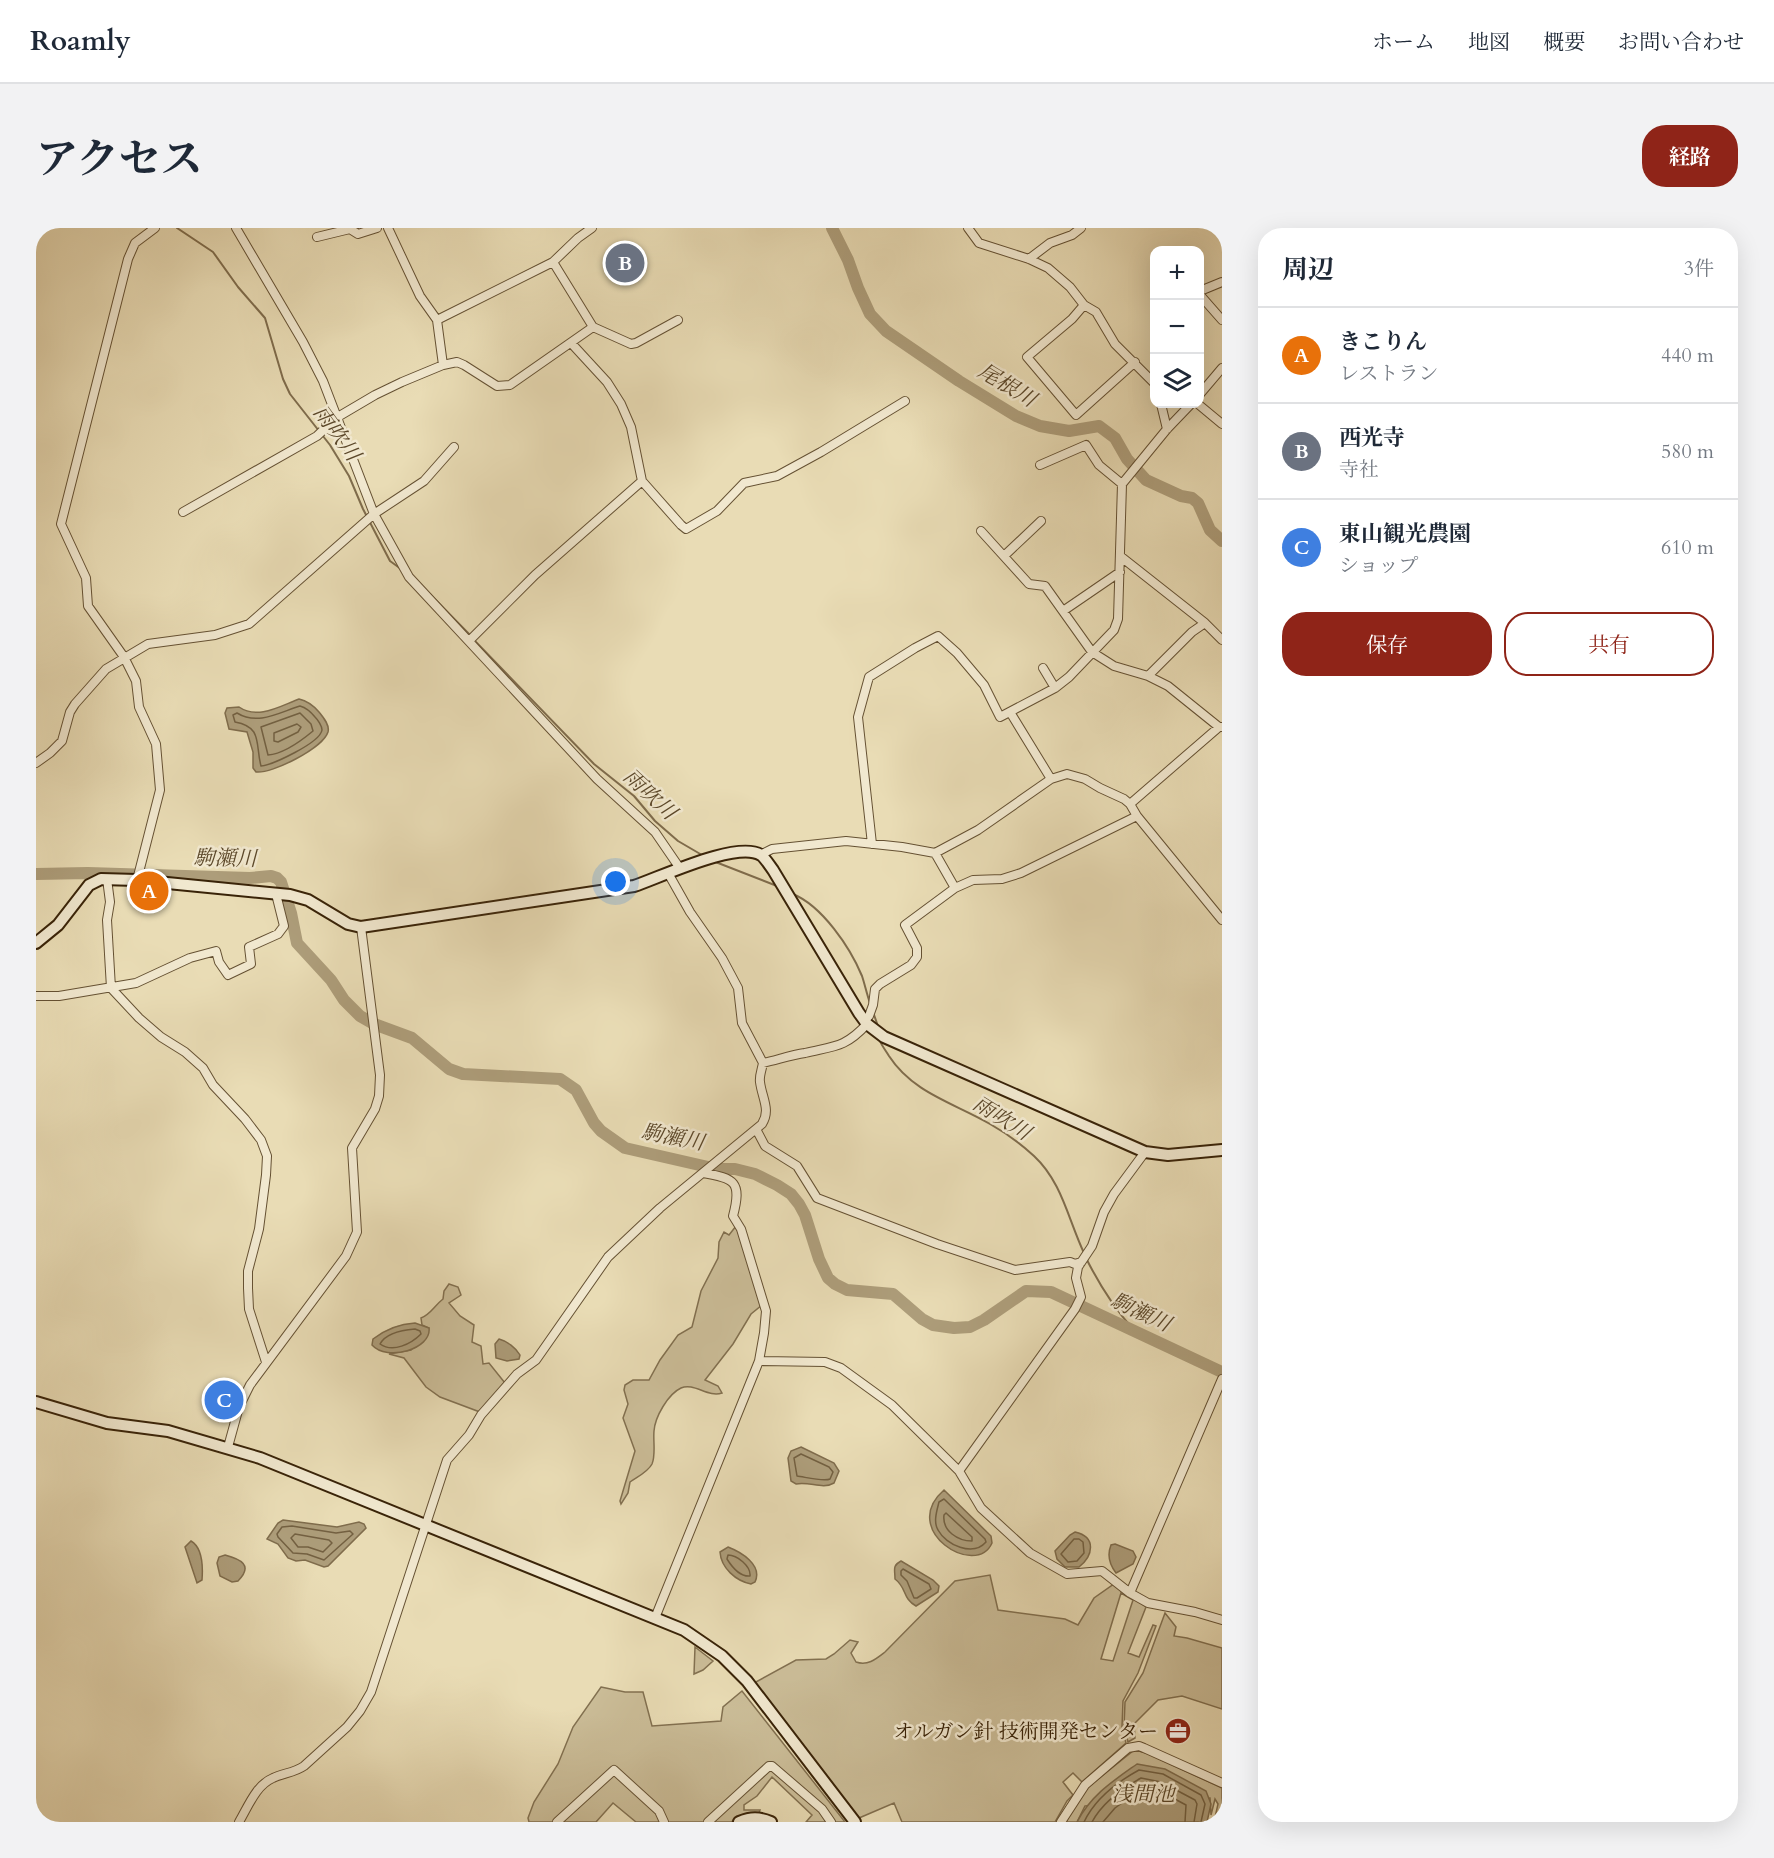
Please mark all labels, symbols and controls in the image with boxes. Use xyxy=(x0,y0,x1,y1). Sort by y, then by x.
text: Roamly xyxy=(30,22,131,60)
text: ホーム xyxy=(1372,28,1435,57)
text: 地図 xyxy=(1468,28,1510,57)
text: 概要 xyxy=(1543,28,1585,57)
text: お問い合わせ xyxy=(1618,28,1744,57)
button: 経路 xyxy=(1642,125,1738,187)
text: アクセス xyxy=(36,131,203,188)
pin: B xyxy=(606,240,644,285)
map controls xyxy=(1150,246,1204,408)
button: + xyxy=(1150,246,1204,300)
text: 周辺 xyxy=(1282,252,1334,287)
text: 3件 xyxy=(1684,255,1714,282)
button: − xyxy=(1150,300,1204,354)
text: きこりん xyxy=(1339,327,1427,357)
text: A xyxy=(1294,342,1309,369)
text: 440 m xyxy=(1661,342,1714,369)
button: layers xyxy=(1150,354,1204,408)
water label: 尾根川 xyxy=(972,357,1043,415)
text: レストラン xyxy=(1339,360,1438,387)
water label: 雨吹川 xyxy=(306,399,368,469)
text: 西光寺 xyxy=(1339,423,1405,453)
text: B xyxy=(1294,438,1309,465)
text: 580 m xyxy=(1661,438,1714,465)
text: 寺社 xyxy=(1339,456,1379,483)
text: 東山観光農園 xyxy=(1339,519,1471,549)
text: C xyxy=(1294,534,1309,561)
text: 610 m xyxy=(1661,534,1714,561)
text: ショップ xyxy=(1339,552,1419,579)
button: 保存 xyxy=(1282,612,1492,676)
button: 共有 xyxy=(1504,612,1714,676)
water label: 雨吹川 xyxy=(617,762,684,828)
water label: 駒瀬川 xyxy=(193,843,259,874)
your location xyxy=(601,867,630,896)
pin: A xyxy=(130,868,168,914)
water label: 雨吹川 xyxy=(967,1089,1038,1148)
water label: 駒瀬川 xyxy=(639,1117,709,1158)
water label: 駒瀬川 xyxy=(1106,1286,1177,1340)
pin: C xyxy=(204,1378,243,1422)
office icon: オルガン針 技術開発センター xyxy=(1163,1716,1193,1746)
place label: オルガン針 技術開発センター xyxy=(893,1718,1158,1745)
water label: 浅間池 xyxy=(1112,1780,1176,1809)

